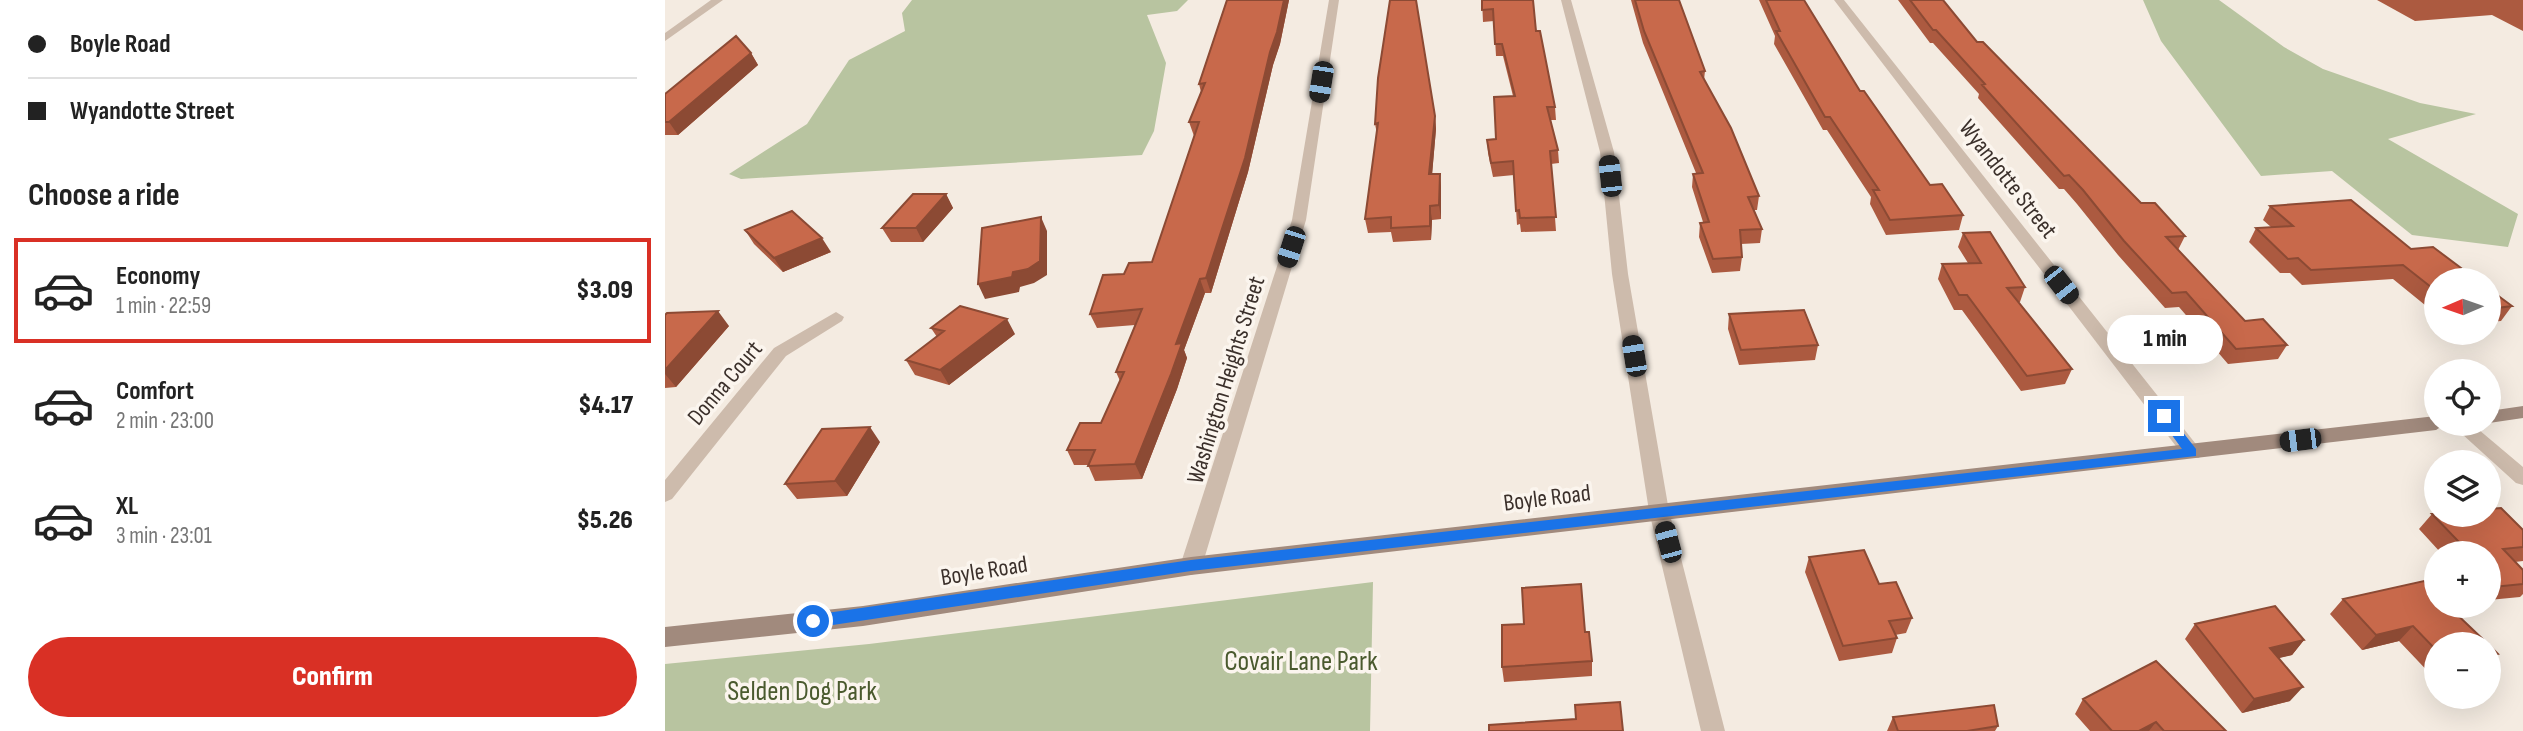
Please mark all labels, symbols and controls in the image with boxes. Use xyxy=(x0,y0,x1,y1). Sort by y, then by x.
text: Boyle Road xyxy=(70,29,171,60)
car xyxy=(1308,60,1335,104)
text: Wyandotte Street xyxy=(70,96,234,127)
street label: Wyandotte Street xyxy=(1953,114,2063,244)
car xyxy=(1598,154,1623,198)
text: Choose a ride xyxy=(28,176,180,215)
car xyxy=(1275,224,1308,270)
icon: car xyxy=(32,259,95,322)
text: Economy xyxy=(116,261,200,292)
car xyxy=(2040,262,2083,308)
north arrow xyxy=(2424,268,2501,345)
map controls xyxy=(2424,268,2501,709)
street label: Washington Heights Street xyxy=(1181,273,1271,487)
text: $3.09 xyxy=(576,275,633,306)
text: 1 min · 22:59 xyxy=(116,292,211,320)
callout: 1 min xyxy=(2106,314,2222,364)
text: 1 min xyxy=(2143,325,2187,353)
car xyxy=(1621,334,1648,378)
street label: Donna Court xyxy=(681,335,769,431)
button: locate xyxy=(2424,359,2501,436)
icon: car xyxy=(32,374,95,437)
text: Comfort xyxy=(116,376,194,407)
text: $4.17 xyxy=(578,390,633,421)
route end xyxy=(2148,400,2180,432)
text: 2 min · 23:00 xyxy=(116,407,214,435)
car xyxy=(2278,427,2323,453)
button: layers xyxy=(2424,450,2501,527)
street label: Boyle Road xyxy=(1502,478,1592,518)
icon: car xyxy=(32,489,95,552)
text: XL xyxy=(116,491,138,522)
text: $5.26 xyxy=(577,505,633,536)
car xyxy=(1653,519,1684,565)
text: 3 min · 23:01 xyxy=(116,522,212,550)
button: + xyxy=(2424,541,2501,618)
street label: Boyle Road xyxy=(938,550,1030,592)
route start xyxy=(797,605,829,637)
button: − xyxy=(2424,632,2501,709)
button: Confirm xyxy=(28,637,637,717)
park label: Covair Lane Park xyxy=(1224,645,1378,678)
park label: Selden Dog Park xyxy=(727,675,877,708)

